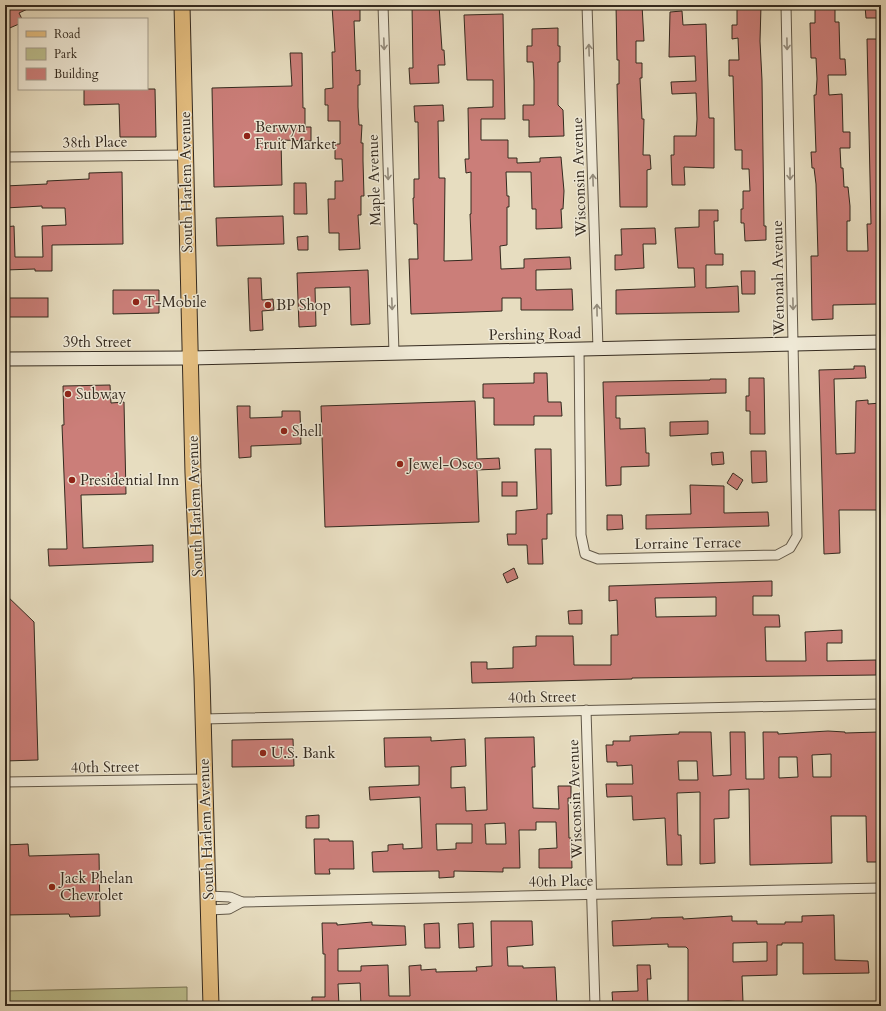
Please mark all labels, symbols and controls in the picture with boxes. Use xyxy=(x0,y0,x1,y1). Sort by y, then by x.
legend xyxy=(18,18,148,90)
text: Road xyxy=(54,26,81,42)
one-way arrow xyxy=(380,37,388,50)
one-way arrow xyxy=(783,37,791,50)
one-way arrow xyxy=(585,44,593,57)
text: Park xyxy=(54,46,78,62)
text: Building xyxy=(54,66,99,82)
street label: South Harlem Avenue xyxy=(175,111,197,253)
place label: Berwyn Fruit Market xyxy=(255,117,336,154)
street label: Wisconsin Avenue xyxy=(567,117,591,238)
street label: 38th Place xyxy=(62,131,128,153)
marker: Berwyn Fruit Market xyxy=(242,131,252,141)
street label: Maple Avenue xyxy=(362,134,386,226)
one-way arrow xyxy=(384,167,392,180)
one-way arrow xyxy=(786,167,794,180)
one-way arrow xyxy=(589,174,597,187)
street label: Wenonah Avenue xyxy=(767,220,789,337)
place label: T-Mobile xyxy=(144,292,207,312)
place label: BP Shop xyxy=(276,295,331,315)
marker: T-Mobile xyxy=(131,297,141,307)
one-way arrow xyxy=(389,297,396,310)
one-way arrow xyxy=(789,297,797,310)
marker: BP Shop xyxy=(263,300,273,310)
one-way arrow xyxy=(593,304,601,317)
street label: Pershing Road xyxy=(489,323,581,345)
street label: 39th Street xyxy=(63,332,131,352)
place label: Subway xyxy=(76,384,126,404)
marker: Subway xyxy=(63,389,73,399)
place label: Shell xyxy=(292,421,322,441)
marker: Shell xyxy=(279,426,289,436)
street label: South Harlem Avenue xyxy=(183,435,207,577)
place label: Jewel-Osco xyxy=(406,454,482,474)
marker: Jewel-Osco xyxy=(395,459,405,469)
place label: Presidential Inn xyxy=(80,470,180,490)
marker: Presidential Inn xyxy=(67,475,77,485)
street label: Lorraine Terrace xyxy=(634,532,742,554)
street label: 40th Street xyxy=(508,686,577,708)
street label: Wisconsin Avenue xyxy=(563,739,587,860)
place label: U.S. Bank xyxy=(271,743,336,763)
marker: U.S. Bank xyxy=(258,748,268,758)
street label: 40th Street xyxy=(71,756,140,778)
street label: South Harlem Avenue xyxy=(194,758,218,900)
place label: Jack Phelan Chevrolet xyxy=(58,868,134,905)
street label: 40th Place xyxy=(528,870,594,892)
marker: Jack Phelan Chevrolet xyxy=(47,882,57,892)

